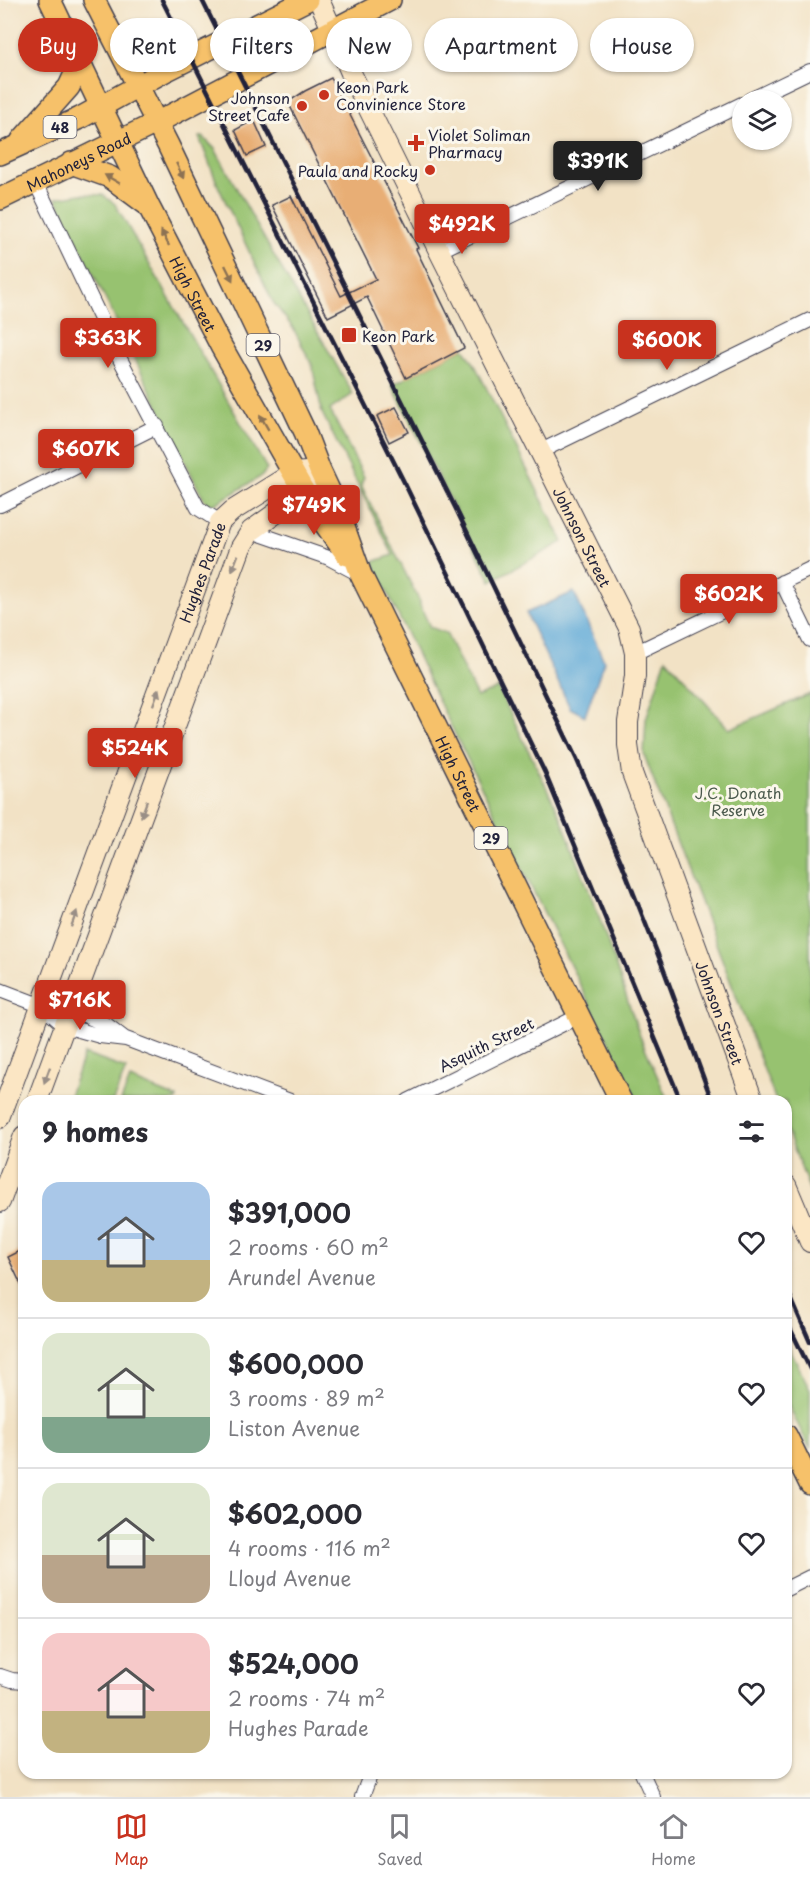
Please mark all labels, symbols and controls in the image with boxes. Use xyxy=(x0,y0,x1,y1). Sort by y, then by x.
chip: Buy xyxy=(18,18,98,72)
chip: Rent xyxy=(110,18,198,72)
chip: Filters xyxy=(210,18,314,72)
chip: New xyxy=(326,18,412,72)
chip: Apartment xyxy=(424,18,578,72)
chip: House xyxy=(590,18,694,72)
place label: Keon Park Convinience Store xyxy=(336,75,466,115)
place label: Johnson Street Cafe xyxy=(208,86,290,126)
marker: Keon Park Convinience Store xyxy=(317,88,331,102)
map controls xyxy=(732,90,792,150)
button: layers xyxy=(732,90,792,150)
marker: Johnson Street Cafe xyxy=(295,99,309,113)
road number: 48 xyxy=(44,116,76,138)
place label: Violet Soliman Pharmacy xyxy=(428,123,531,163)
street label: Mahoneys Road xyxy=(22,126,135,196)
marker: Violet Soliman Pharmacy xyxy=(409,136,423,150)
pin: $391K xyxy=(556,141,640,192)
text: $391K xyxy=(567,145,629,175)
place label: Paula and Rocky xyxy=(298,159,418,182)
one-way arrow xyxy=(176,163,185,180)
marker: Paula and Rocky xyxy=(423,163,437,177)
one-way arrow xyxy=(104,174,120,185)
pin: $492K xyxy=(420,204,504,255)
text: $492K xyxy=(428,208,496,238)
one-way arrow xyxy=(160,229,170,246)
street label: High Street xyxy=(165,252,223,335)
one-way arrow xyxy=(223,264,233,282)
pin: $363K xyxy=(66,318,150,369)
pin: $600K xyxy=(625,320,709,371)
text: $363K xyxy=(74,322,142,352)
place label: Keon Park xyxy=(362,324,435,347)
text: $600K xyxy=(632,324,702,354)
marker: Keon Park xyxy=(340,326,358,344)
road number: 29 xyxy=(246,334,280,356)
one-way arrow xyxy=(259,413,269,430)
pin: $607K xyxy=(44,429,128,480)
text: $607K xyxy=(52,433,120,463)
street label: Johnson Street xyxy=(548,482,618,591)
pin: $749K xyxy=(272,485,356,536)
text: $749K xyxy=(282,489,346,519)
street label: Hughes Parade xyxy=(172,518,231,626)
one-way arrow xyxy=(230,554,239,572)
pin: $602K xyxy=(687,574,771,625)
text: $602K xyxy=(694,578,764,608)
one-way arrow xyxy=(151,688,161,706)
pin: $524K xyxy=(93,728,177,779)
text: $524K xyxy=(102,732,168,762)
street label: High Street xyxy=(431,732,488,815)
park label: J.C. Donath Reserve xyxy=(695,781,781,821)
one-way arrow xyxy=(139,800,149,818)
road number: 29 xyxy=(474,827,508,849)
one-way arrow xyxy=(69,910,79,928)
street label: Johnson Street xyxy=(690,957,750,1068)
pin: $716K xyxy=(38,980,122,1031)
text: $716K xyxy=(49,984,111,1014)
street label: Asquith Street xyxy=(435,1011,537,1077)
one-way arrow xyxy=(41,1066,51,1084)
text: 9 homes xyxy=(42,1112,148,1151)
icon: filters xyxy=(735,1115,768,1148)
text: $391,000 xyxy=(228,1193,351,1232)
icon: home xyxy=(90,1206,162,1278)
icon: heart xyxy=(735,1226,768,1259)
text: 2 rooms · 60 m² xyxy=(228,1232,389,1262)
text: Arundel Avenue xyxy=(228,1262,376,1292)
text: $600,000 xyxy=(228,1344,364,1383)
icon: home xyxy=(90,1357,162,1429)
icon: heart xyxy=(735,1377,768,1410)
text: 3 rooms · 89 m² xyxy=(228,1383,385,1413)
text: Liston Avenue xyxy=(228,1413,360,1443)
text: $602,000 xyxy=(228,1494,362,1533)
icon: home xyxy=(90,1507,162,1579)
icon: heart xyxy=(735,1527,768,1560)
text: 4 rooms · 116 m² xyxy=(228,1533,391,1563)
text: Lloyd Avenue xyxy=(228,1563,352,1593)
text: $524,000 xyxy=(228,1644,359,1683)
icon: home xyxy=(90,1657,162,1729)
icon: heart xyxy=(735,1677,768,1710)
text: 2 rooms · 74 m² xyxy=(228,1683,385,1713)
text: Hughes Parade xyxy=(228,1713,369,1743)
tab: Map xyxy=(114,1810,149,1870)
tab: Saved xyxy=(377,1810,423,1870)
tab: Home xyxy=(651,1810,696,1870)

